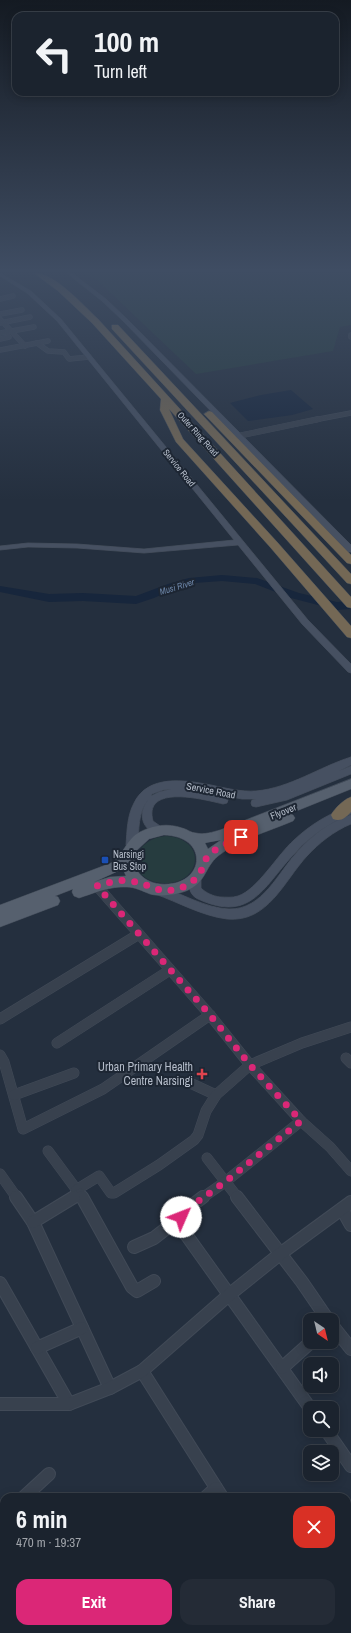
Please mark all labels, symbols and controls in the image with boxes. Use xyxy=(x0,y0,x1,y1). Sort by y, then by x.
text: 100 m xyxy=(94,23,159,61)
icon: left xyxy=(28,28,80,80)
text: Turn left xyxy=(94,59,147,84)
street label: Outer Ring Road xyxy=(175,409,221,459)
street label: Service Road xyxy=(160,447,198,489)
water label: Musi River xyxy=(158,576,196,598)
street label: Service Road xyxy=(185,779,237,802)
street label: Flyover xyxy=(268,800,298,823)
pin xyxy=(224,820,258,854)
icon: arrive xyxy=(230,826,252,848)
place label: Narsingi Bus Stop xyxy=(113,848,147,873)
marker: Narsingi Bus Stop xyxy=(100,855,110,865)
place label: Urban Primary Health Centre Narsingi xyxy=(98,1059,193,1089)
marker: Urban Primary Health Centre Narsingi xyxy=(196,1068,208,1080)
position arrow xyxy=(160,1196,202,1238)
north arrow xyxy=(303,1313,339,1349)
map controls xyxy=(303,1313,339,1481)
button: sound xyxy=(303,1357,339,1393)
button: search xyxy=(303,1401,339,1437)
button: layers xyxy=(303,1445,339,1481)
text: 6 min xyxy=(16,1503,67,1535)
button: close xyxy=(293,1506,335,1548)
text: 470 m · 19:37 xyxy=(16,1534,81,1551)
button: Exit xyxy=(16,1579,172,1625)
button: Share xyxy=(180,1579,335,1625)

